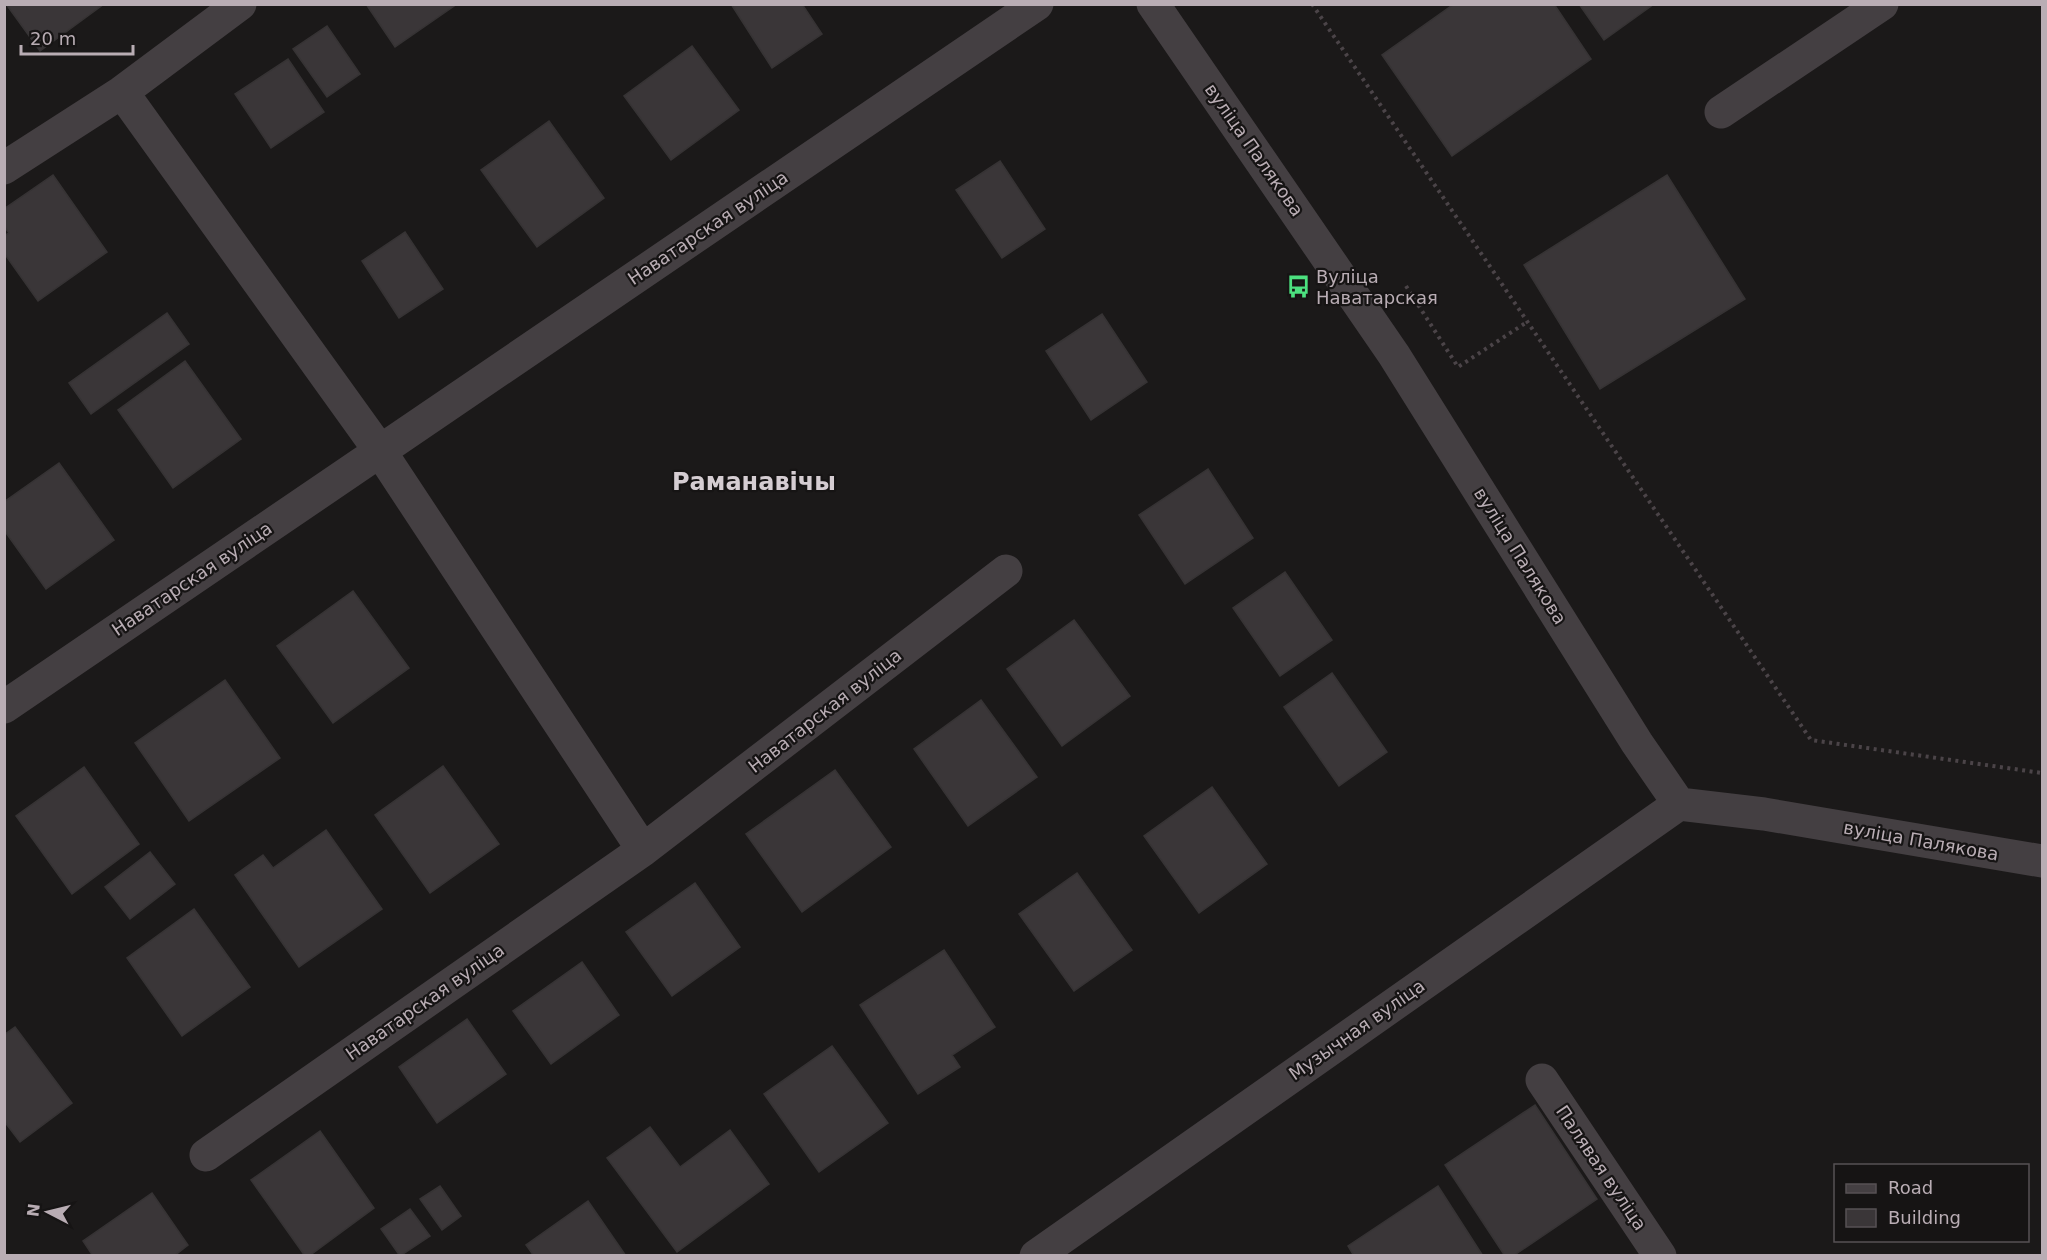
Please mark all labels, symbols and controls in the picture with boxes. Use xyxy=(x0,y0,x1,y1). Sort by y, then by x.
scale bar xyxy=(21,18,134,56)
text: 20 m xyxy=(30,28,76,49)
street label: вуліца Палякова xyxy=(1201,79,1308,220)
street label: Наватарская вуліца xyxy=(624,166,792,289)
place label: Вуліца Наватарская xyxy=(1316,266,1438,308)
bus stop icon: Вуліца Наватарская xyxy=(1285,274,1311,300)
district label: Раманавічы xyxy=(672,468,836,496)
street label: вуліца Палякова xyxy=(1470,484,1571,628)
street label: Наватарская вуліца xyxy=(108,517,276,640)
street label: Наватарская вуліца xyxy=(744,644,905,777)
street label: вуліца Палякова xyxy=(1842,817,2000,864)
street label: Наватарская вуліца xyxy=(341,939,508,1064)
street label: Музычная вуліца xyxy=(1285,975,1429,1084)
street label: Палявая вуліца xyxy=(1552,1101,1651,1234)
legend xyxy=(1834,1164,2029,1242)
text: Road xyxy=(1888,1177,1933,1198)
north arrow xyxy=(18,1182,78,1242)
text: N xyxy=(23,1202,44,1218)
text: Building xyxy=(1888,1207,1961,1228)

